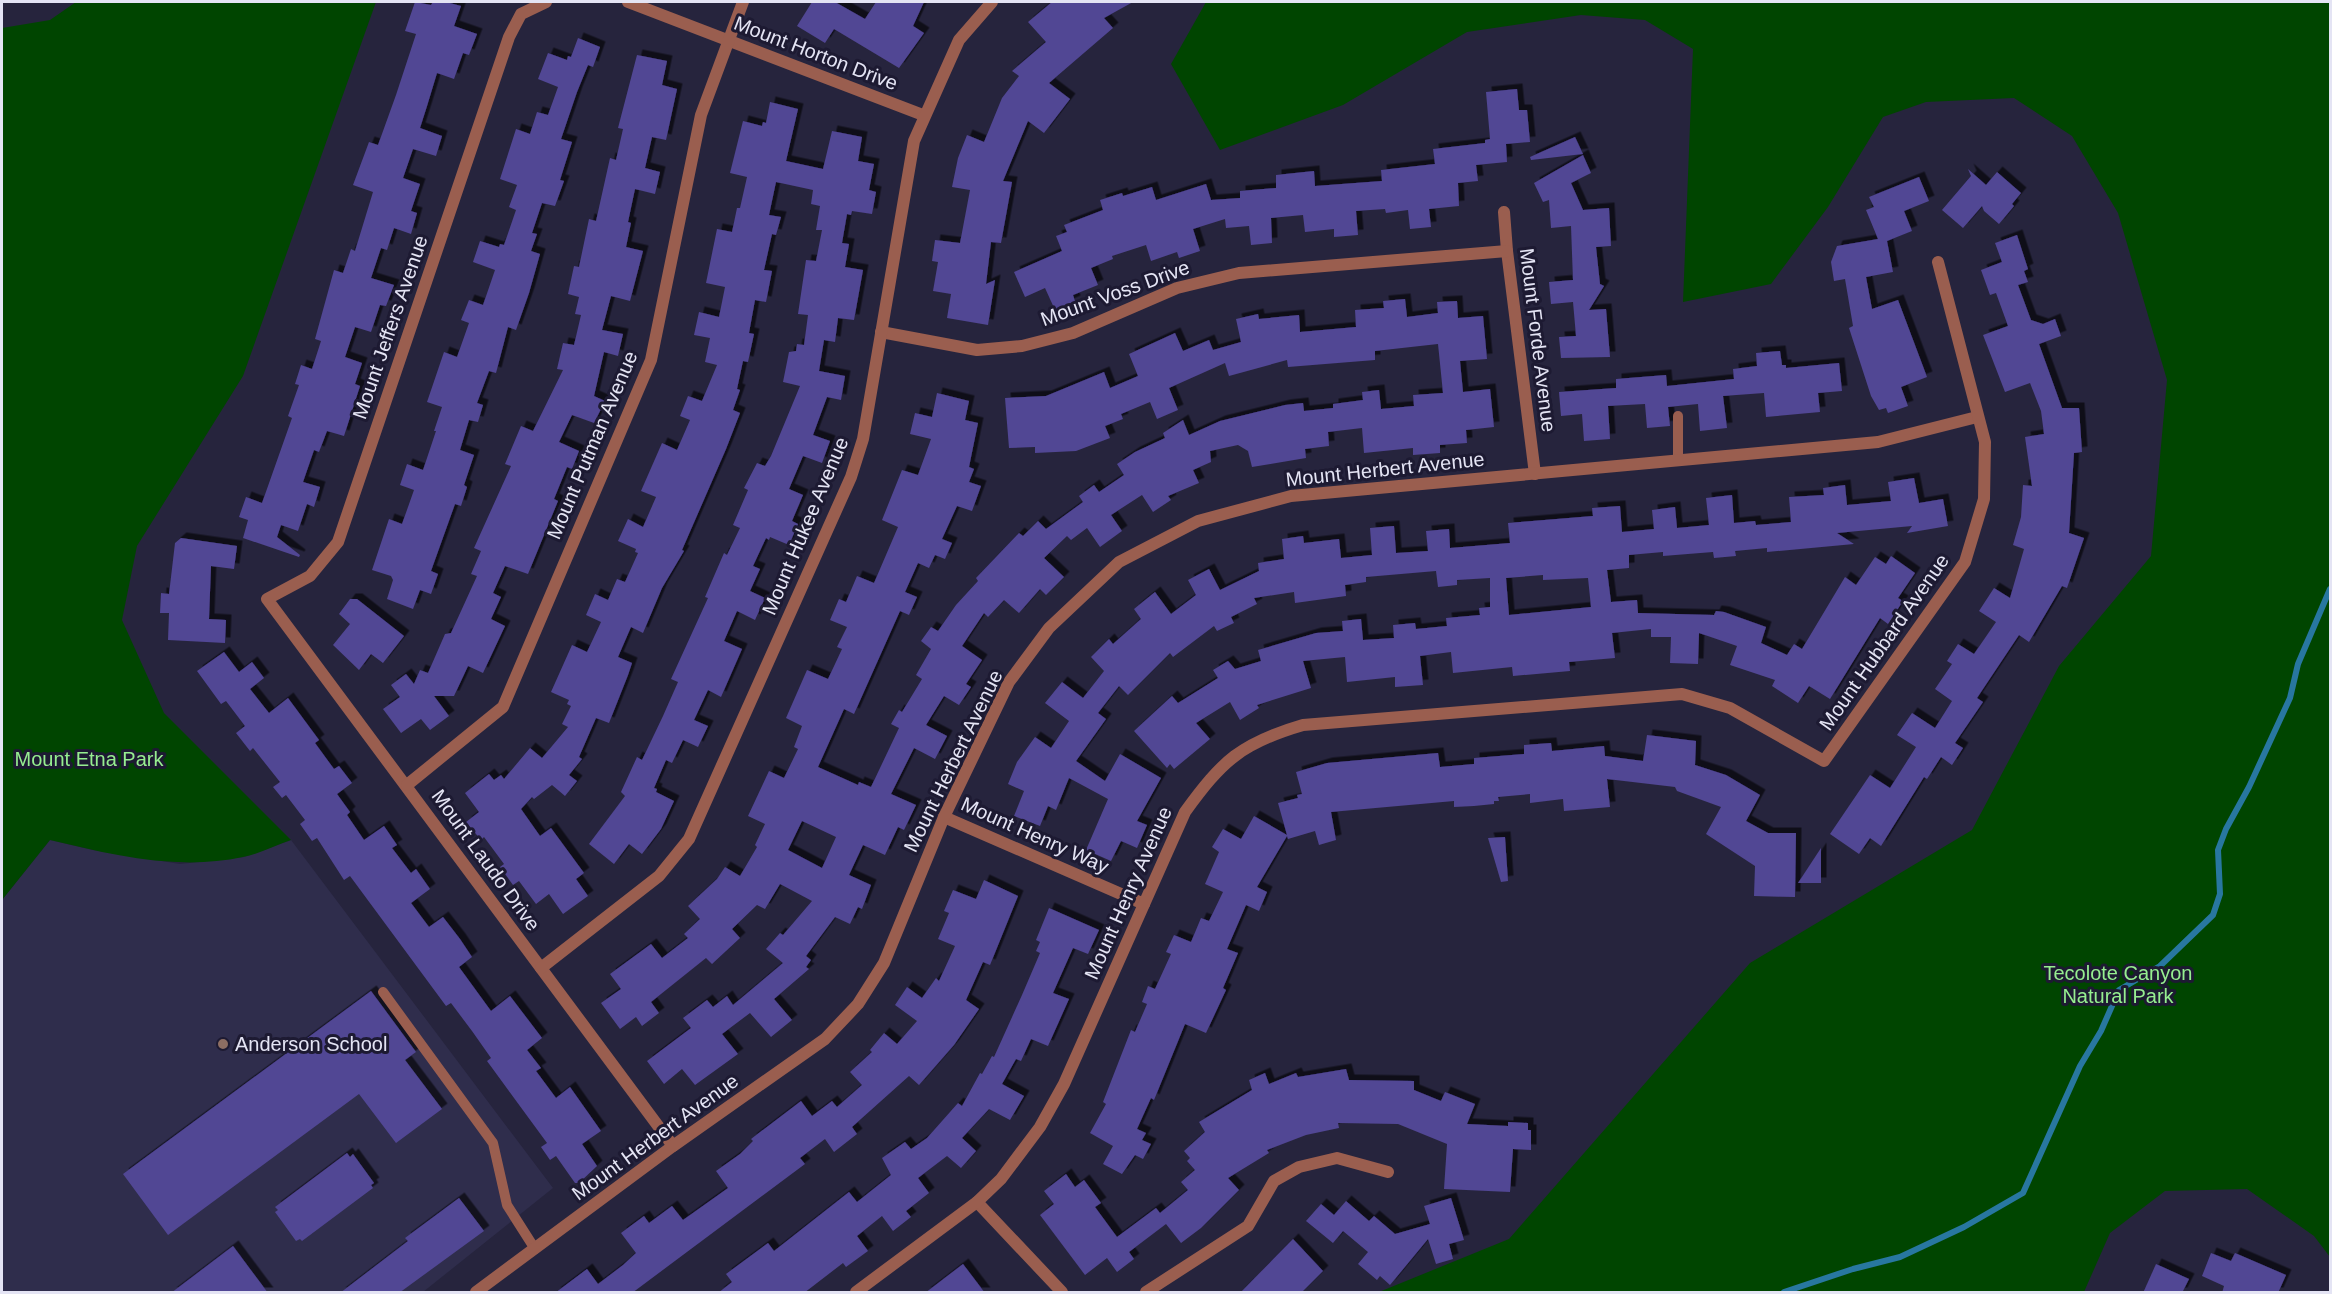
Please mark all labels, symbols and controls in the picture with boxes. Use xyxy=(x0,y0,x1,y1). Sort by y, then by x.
street label: Mount Horton Drive xyxy=(731,12,901,94)
street label: Mount Jeffers Avenue xyxy=(348,232,432,422)
street label: Mount Forde Avenue xyxy=(1516,247,1560,433)
street label: Mount Voss Drive xyxy=(1038,256,1192,330)
street label: Mount Putman Avenue xyxy=(542,348,642,542)
street label: Mount Hukee Avenue xyxy=(758,434,852,618)
street label: Mount Herbert Avenue xyxy=(1285,448,1485,490)
street label: Mount Hubbard Avenue xyxy=(1815,550,1953,734)
street label: Mount Herbert Avenue xyxy=(899,666,1007,856)
park label: Mount Etna Park xyxy=(15,748,164,770)
street label: Mount Laudo Drive xyxy=(427,785,545,935)
street label: Mount Henry Way xyxy=(958,793,1112,877)
street label: Mount Henry Avenue xyxy=(1080,803,1176,983)
park label: Tecolote Canyon Natural Park xyxy=(2044,962,2192,1007)
place label: Anderson School xyxy=(235,1033,387,1055)
marker: Anderson School xyxy=(216,1037,230,1051)
street label: Mount Herbert Avenue xyxy=(568,1069,742,1205)

